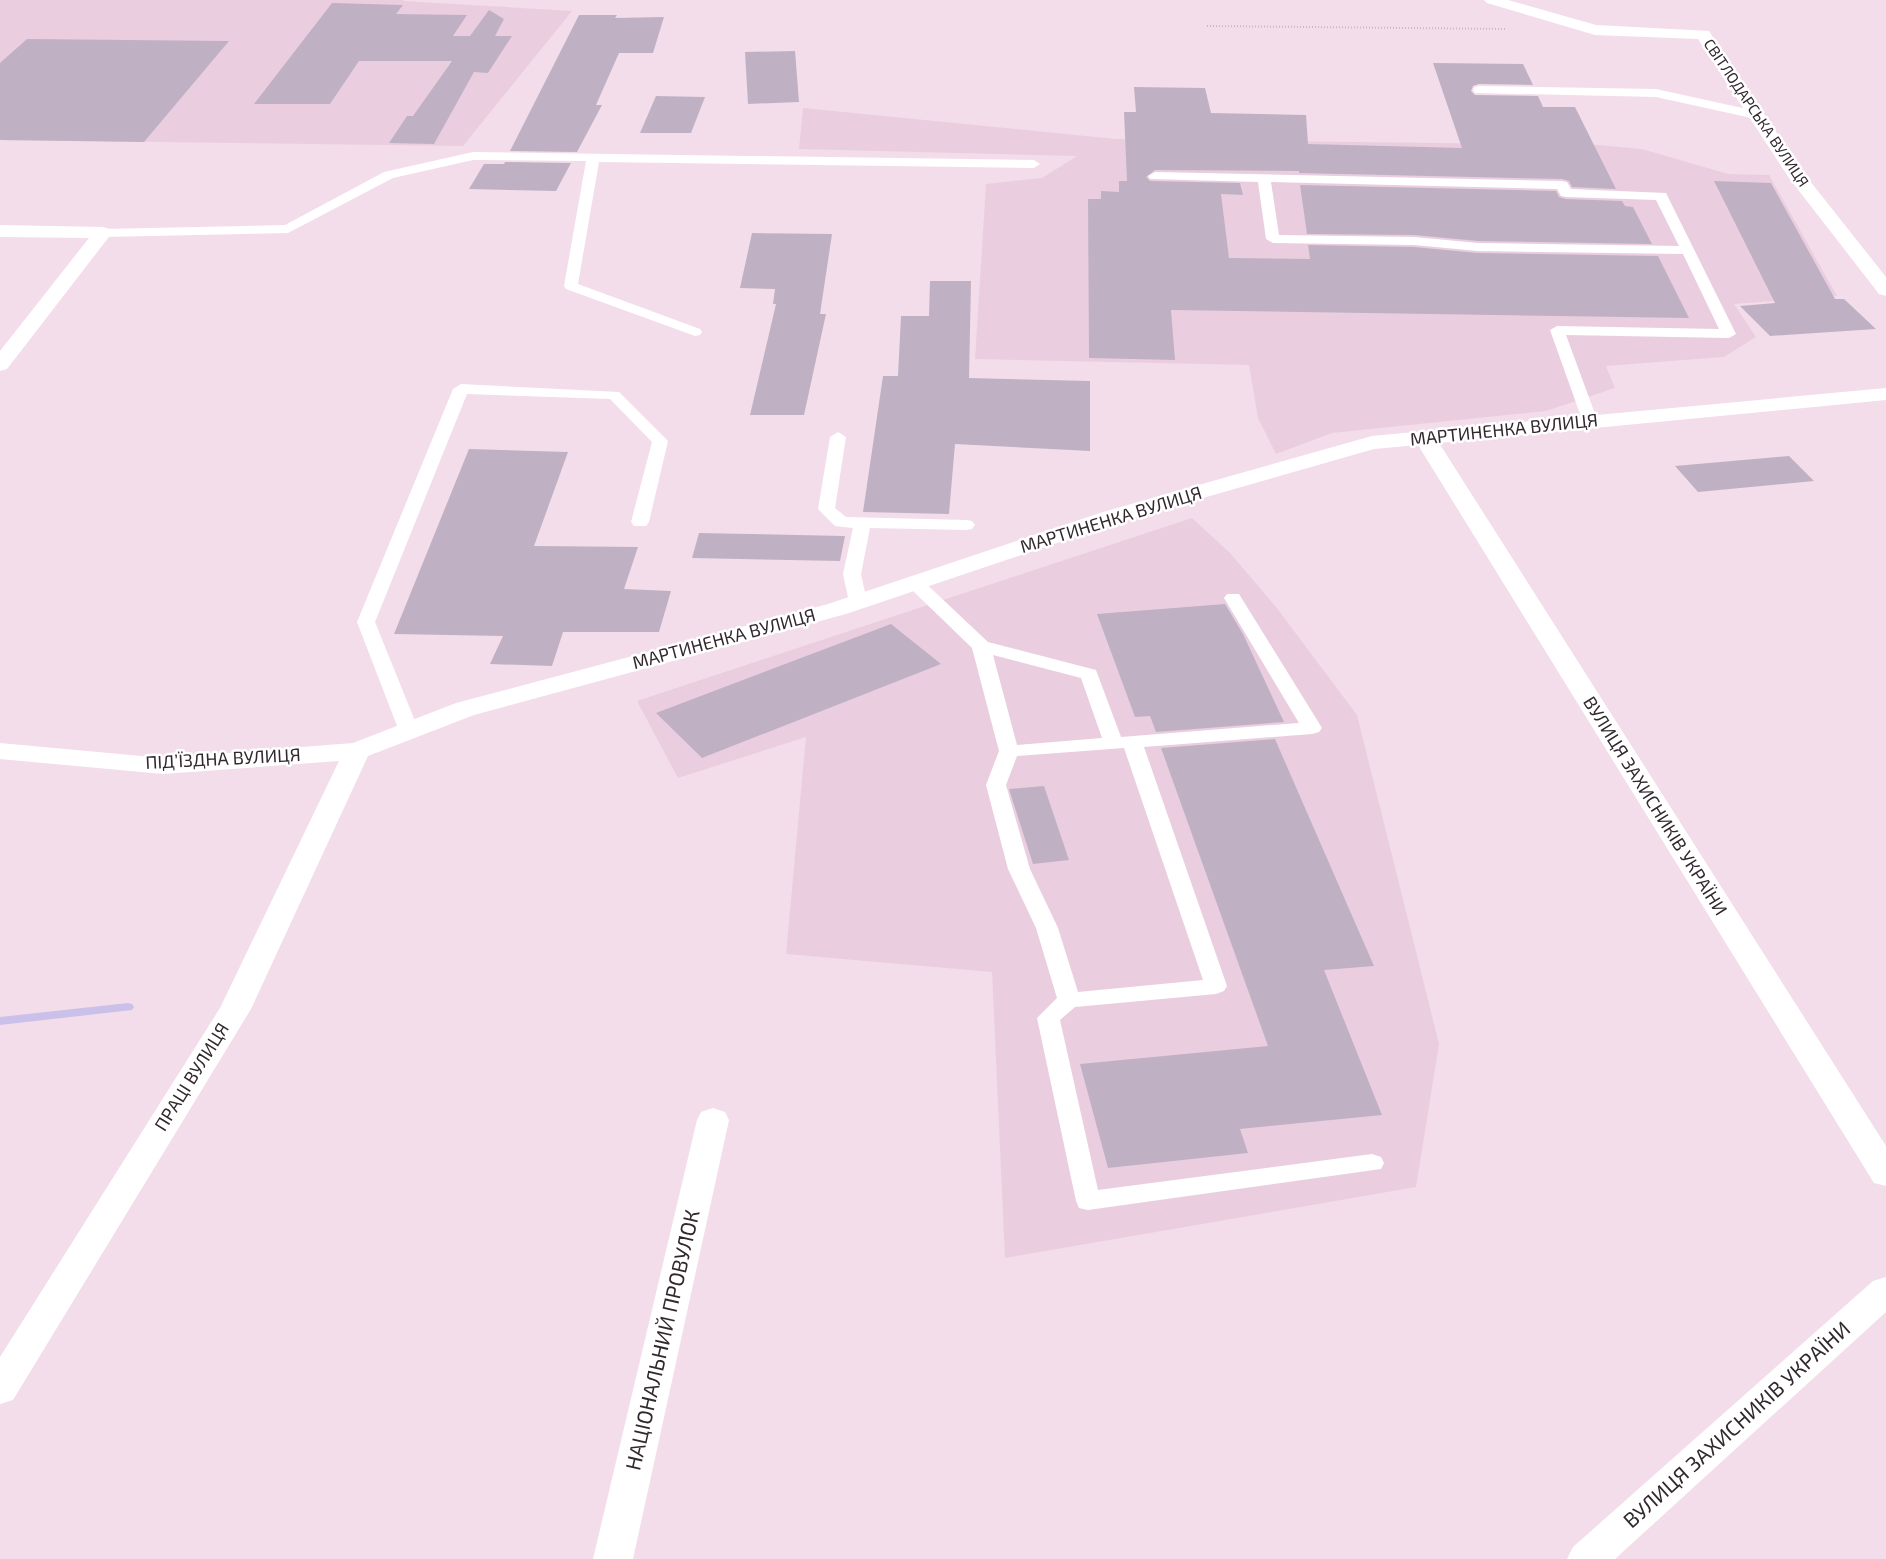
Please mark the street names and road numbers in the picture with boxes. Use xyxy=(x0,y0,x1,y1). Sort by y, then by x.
street label: СВІТЛОДАРСЬКА ВУЛИЦЯ xyxy=(1701,35,1813,190)
street label: МАРТИНЕНКА ВУЛИЦЯ xyxy=(1409,408,1599,450)
street label: МАРТИНЕНКА ВУЛИЦЯ xyxy=(1017,481,1204,557)
street label: МАРТИНЕНКА ВУЛИЦЯ xyxy=(630,603,818,673)
street label: ВУЛИЦЯ ЗАХИСНИКІВ УКРАЇНИ xyxy=(1579,692,1732,919)
street label: ПІД’ЇЗДНА ВУЛИЦЯ xyxy=(145,743,301,773)
street label: ПРАЦІ ВУЛИЦЯ xyxy=(149,1018,233,1135)
street label: НАЦІОНАЛЬНИЙ ПРОВУЛОК xyxy=(619,1207,704,1472)
street label: ВУЛИЦЯ ЗАХИСНИКІВ УКРАЇНИ xyxy=(1617,1315,1854,1532)

